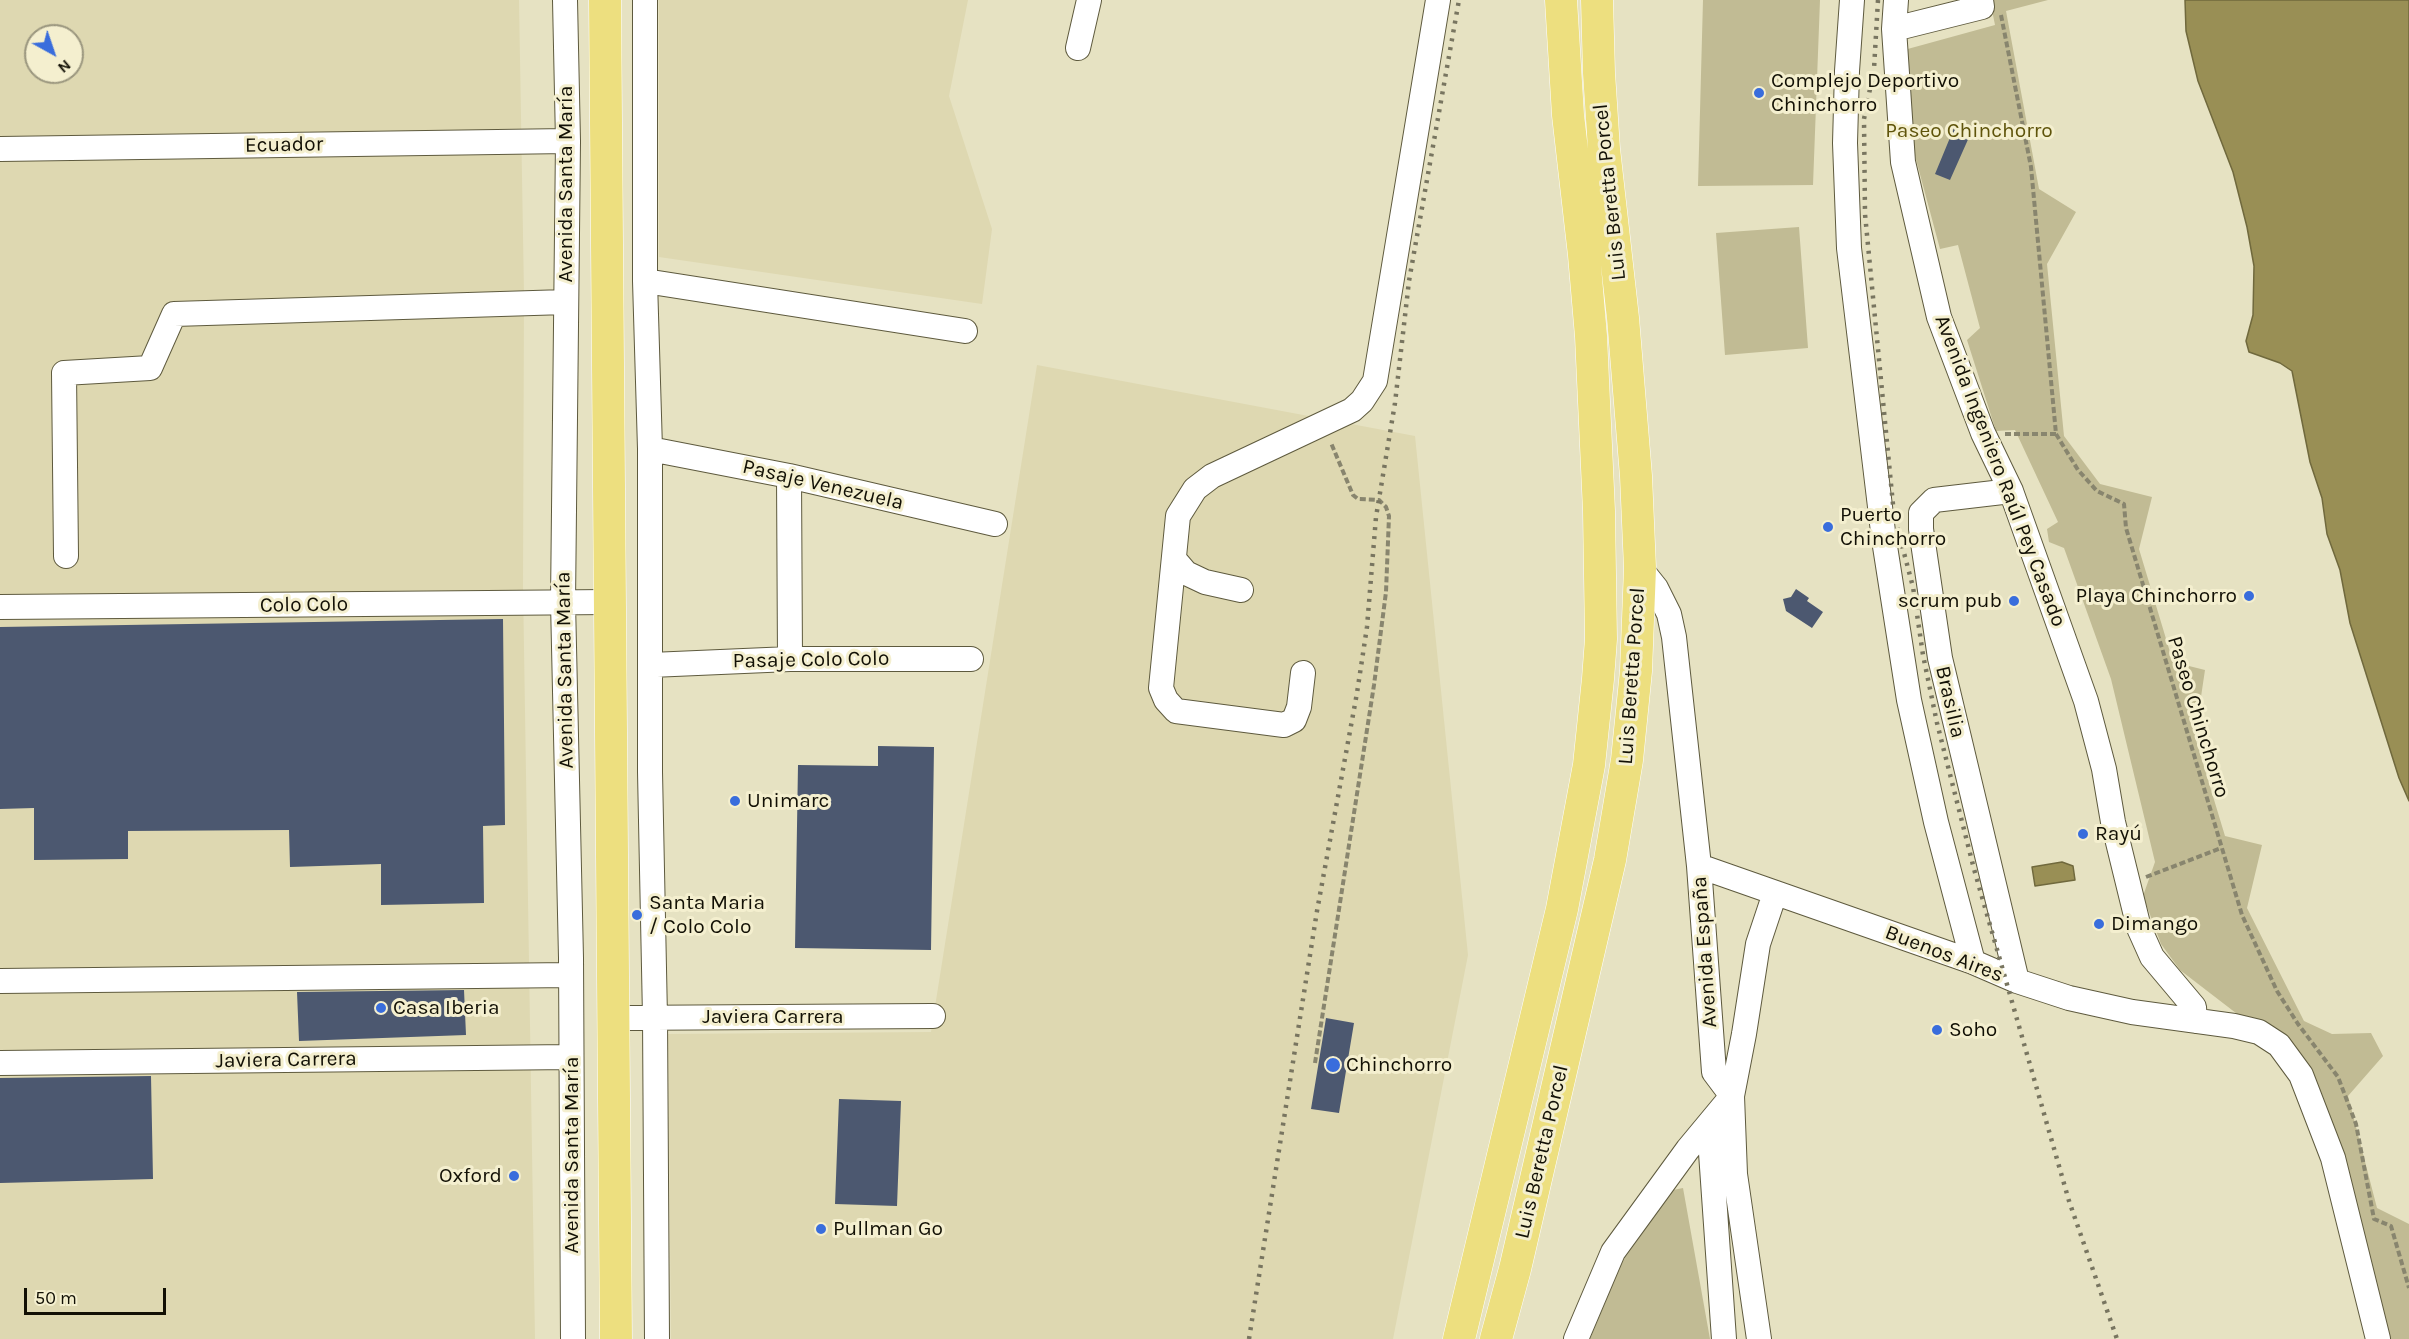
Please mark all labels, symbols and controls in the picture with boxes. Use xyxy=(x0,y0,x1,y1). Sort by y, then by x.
north arrow xyxy=(24,24,84,84)
text: N xyxy=(54,56,75,78)
place label: Complejo Deportivo Chinchorro xyxy=(1771,68,1959,118)
street label: Avenida Santa María xyxy=(553,86,579,282)
marker: Complejo Deportivo Chinchorro xyxy=(1752,86,1766,100)
street label: Luis Beretta Porcel xyxy=(1588,102,1632,282)
park label: Paseo Chinchorro xyxy=(1885,118,2053,144)
street label: Ecuador xyxy=(245,132,323,158)
street label: Avenida Ingeniero Raúl Pey Casado xyxy=(1929,312,2071,630)
street label: Pasaje Venezuela xyxy=(740,454,906,516)
place label: Puerto Chinchorro xyxy=(1840,502,1946,552)
marker: Puerto Chinchorro xyxy=(1821,520,1835,534)
street label: Avenida Santa María xyxy=(551,571,579,769)
place label: Playa Chinchorro xyxy=(2075,583,2237,609)
street label: Luis Beretta Porcel xyxy=(1613,587,1651,765)
place label: scrum pub xyxy=(1898,588,2002,614)
marker: Playa Chinchorro xyxy=(2242,589,2256,603)
street label: Colo Colo xyxy=(260,592,348,618)
marker: scrum pub xyxy=(2007,594,2021,608)
street label: Paseo Chinchorro xyxy=(2161,633,2235,801)
street label: Pasaje Colo Colo xyxy=(733,646,889,674)
street label: Brasilia xyxy=(1929,664,1971,740)
place label: Unimarc xyxy=(747,788,829,814)
marker: Unimarc xyxy=(728,794,742,808)
place label: Rayú xyxy=(2095,821,2142,847)
marker: Rayú xyxy=(2076,827,2090,841)
street label: Avenida España xyxy=(1687,875,1723,1029)
place label: Santa Maria / Colo Colo xyxy=(649,890,765,940)
marker: Santa Maria / Colo Colo xyxy=(630,908,644,922)
place label: Dimango xyxy=(2111,911,2198,937)
marker: Dimango xyxy=(2092,917,2106,931)
street label: Buenos Aires xyxy=(1881,920,2007,988)
place label: Casa Iberia xyxy=(393,995,500,1021)
marker: Casa Iberia xyxy=(374,1001,388,1015)
street label: Javiera Carrera xyxy=(702,1004,844,1030)
place label: Soho xyxy=(1949,1017,1997,1043)
marker: Soho xyxy=(1930,1023,1944,1037)
street label: Javiera Carrera xyxy=(215,1046,357,1074)
place label: Chinchorro xyxy=(1346,1052,1452,1078)
marker: Chinchorro xyxy=(1324,1056,1342,1074)
street label: Avenida Santa María xyxy=(559,1057,585,1253)
street label: Luis Beretta Porcel xyxy=(1510,1063,1574,1241)
place label: Oxford xyxy=(439,1163,502,1189)
marker: Oxford xyxy=(507,1169,521,1183)
place label: Pullman Go xyxy=(833,1216,943,1242)
marker: Pullman Go xyxy=(814,1222,828,1236)
scale bar xyxy=(27,1276,170,1314)
text: 50 m xyxy=(35,1287,77,1309)

